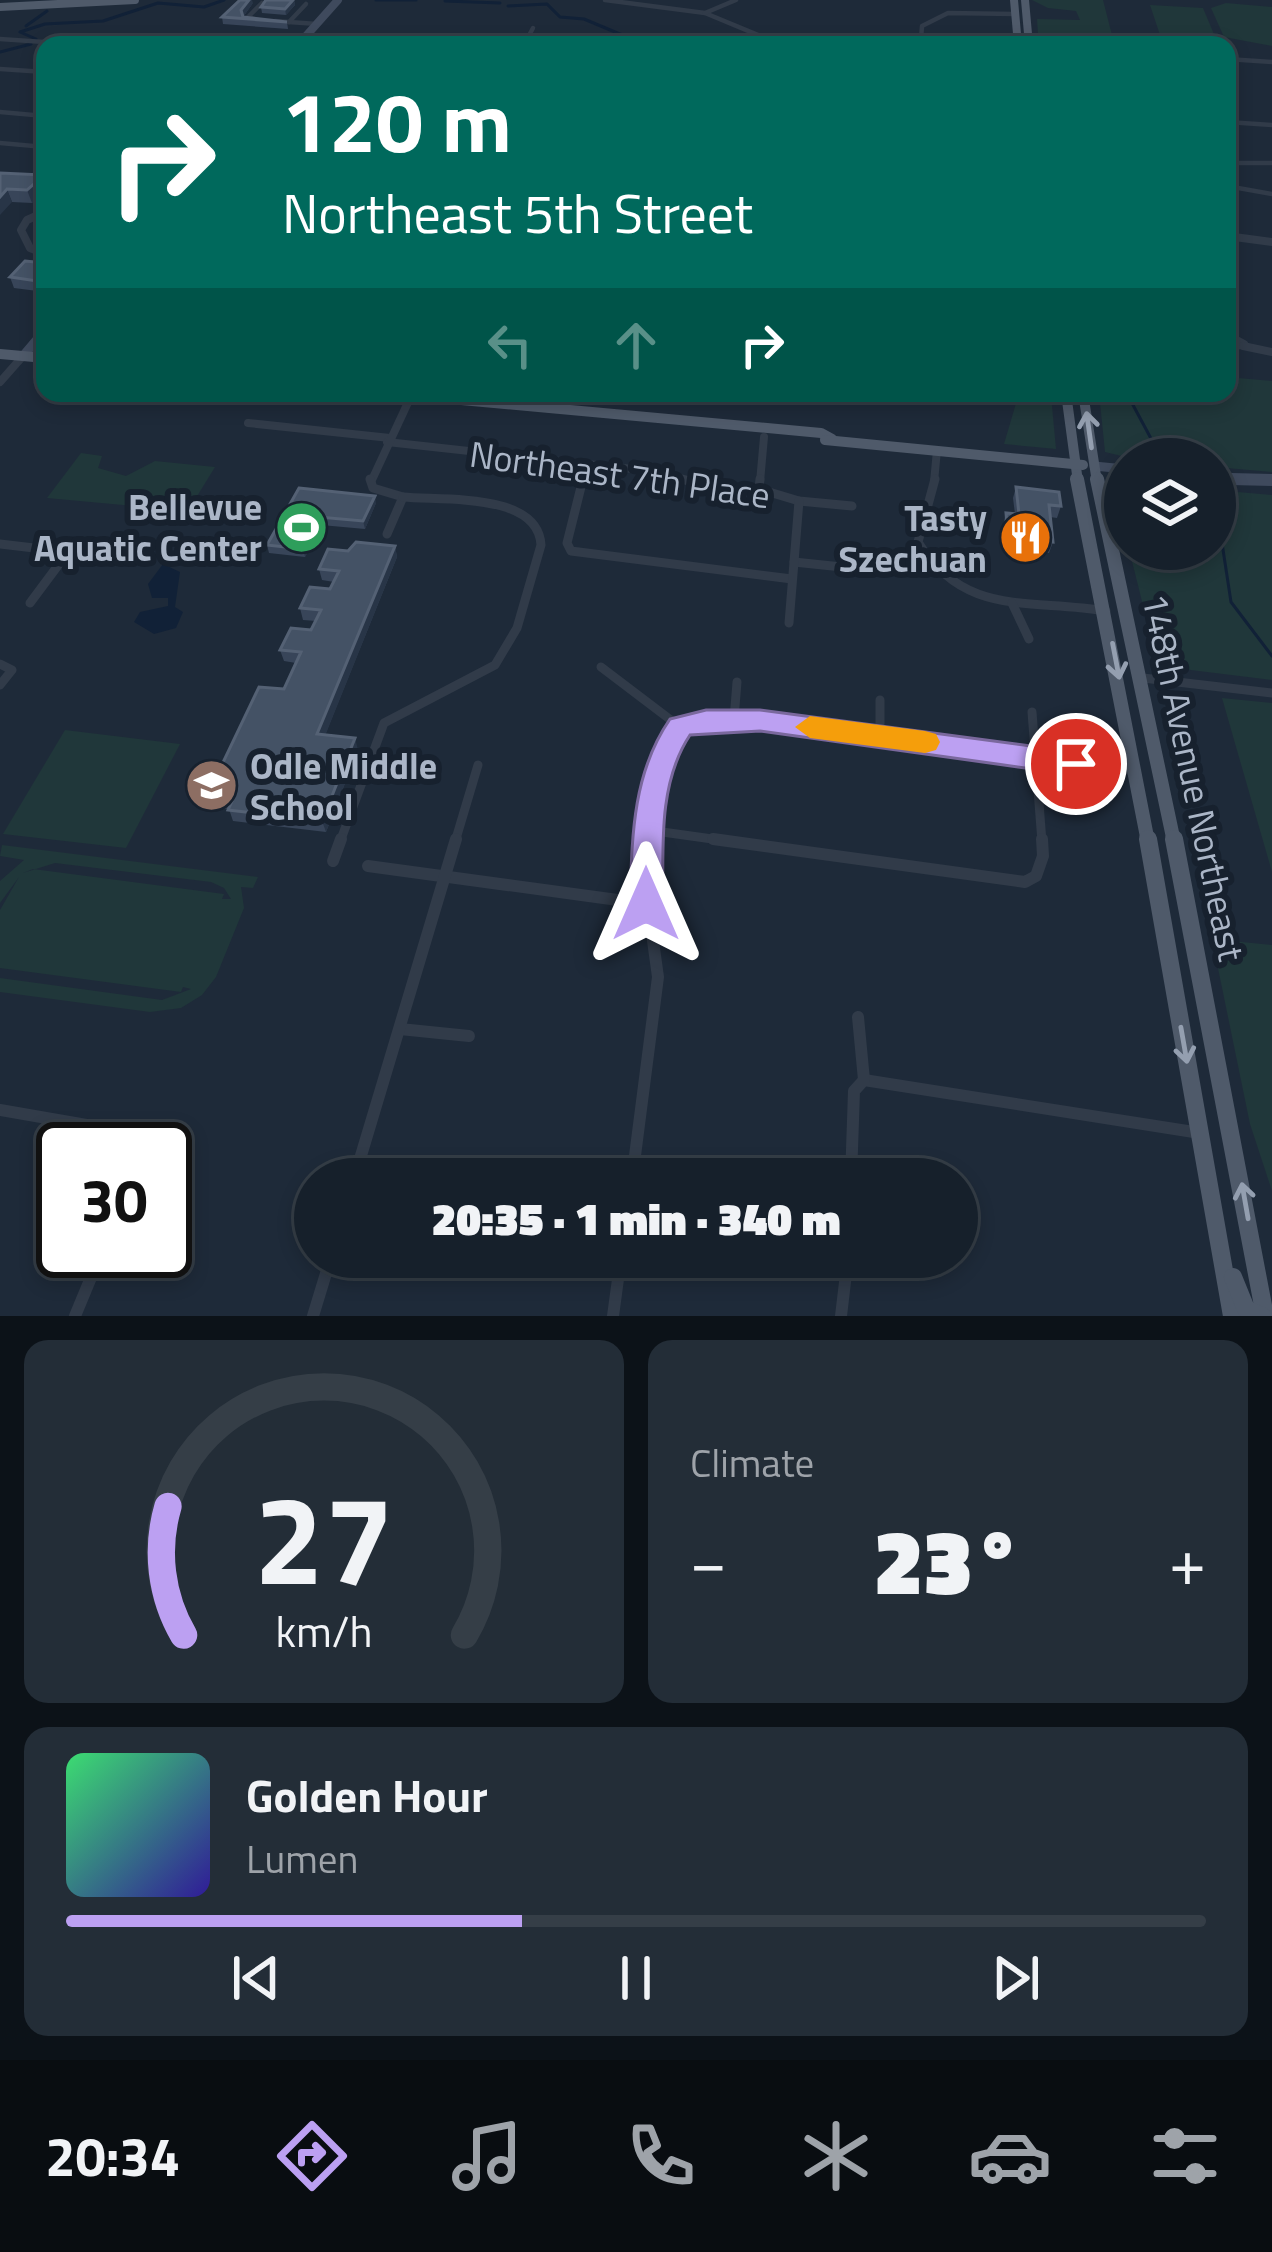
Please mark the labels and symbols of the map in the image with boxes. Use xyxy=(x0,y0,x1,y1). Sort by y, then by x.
one-way arrow xyxy=(1077,411,1100,450)
street label: Northeast 7th Place xyxy=(466,426,774,522)
place label: Bellevue Aquatic Center xyxy=(34,479,262,575)
place label: Tasty Szechuan xyxy=(839,490,987,586)
sports icon: Bellevue Aquatic Center xyxy=(273,499,329,555)
restaurant icon: Tasty Szechuan xyxy=(998,510,1054,566)
street label: 148th Avenue Northeast xyxy=(1128,588,1260,966)
one-way arrow xyxy=(1106,641,1128,680)
pin xyxy=(1025,713,1127,815)
place label: Odle Middle School xyxy=(250,738,437,834)
school or university icon: Odle Middle School xyxy=(183,758,239,814)
position arrow xyxy=(583,841,709,967)
one-way arrow xyxy=(1174,1025,1197,1064)
speed limit sign: 30 xyxy=(36,1122,192,1278)
one-way arrow xyxy=(1232,1182,1255,1221)

